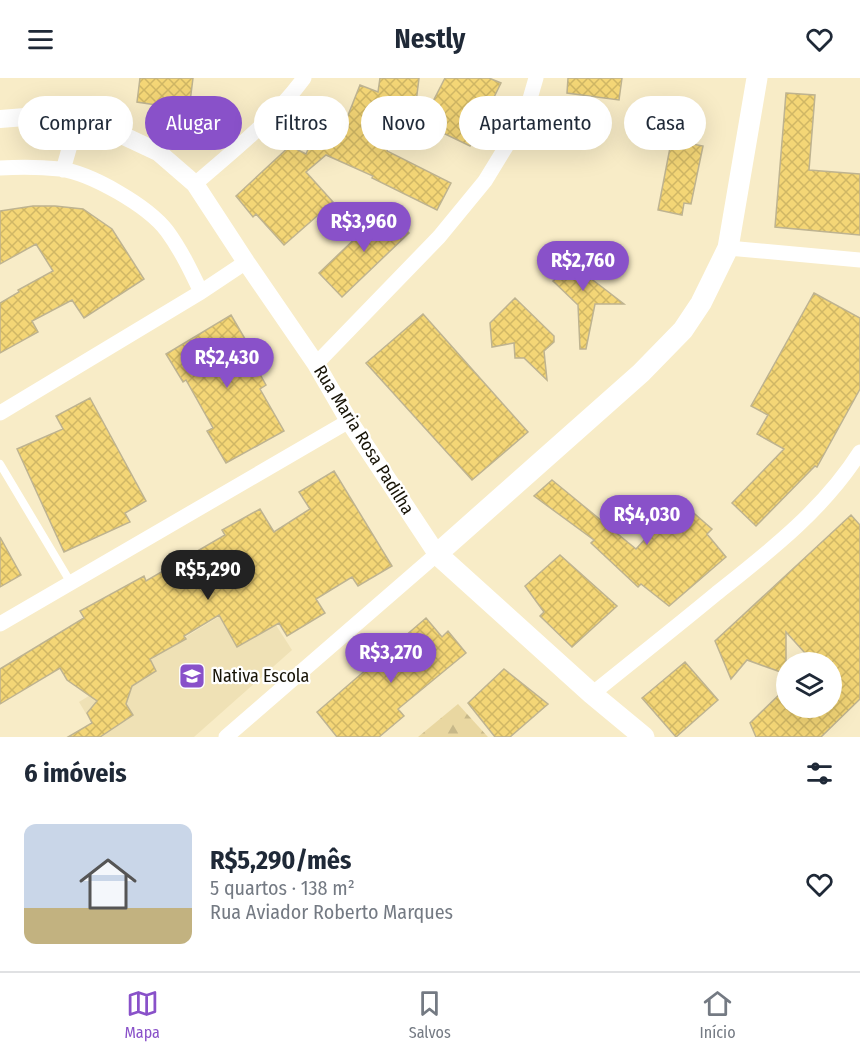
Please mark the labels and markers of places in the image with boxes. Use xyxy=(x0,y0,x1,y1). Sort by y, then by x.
pin: R$3,960 xyxy=(309,202,419,253)
pin: R$2,760 xyxy=(528,241,638,292)
pin: R$2,430 xyxy=(172,338,282,389)
pin: R$4,030 xyxy=(592,495,702,546)
pin: R$5,290 xyxy=(153,550,263,601)
pin: R$3,270 xyxy=(336,633,446,684)
school or university icon: Nativa Escola xyxy=(177,661,207,691)
place label: Nativa Escola xyxy=(212,665,310,687)

